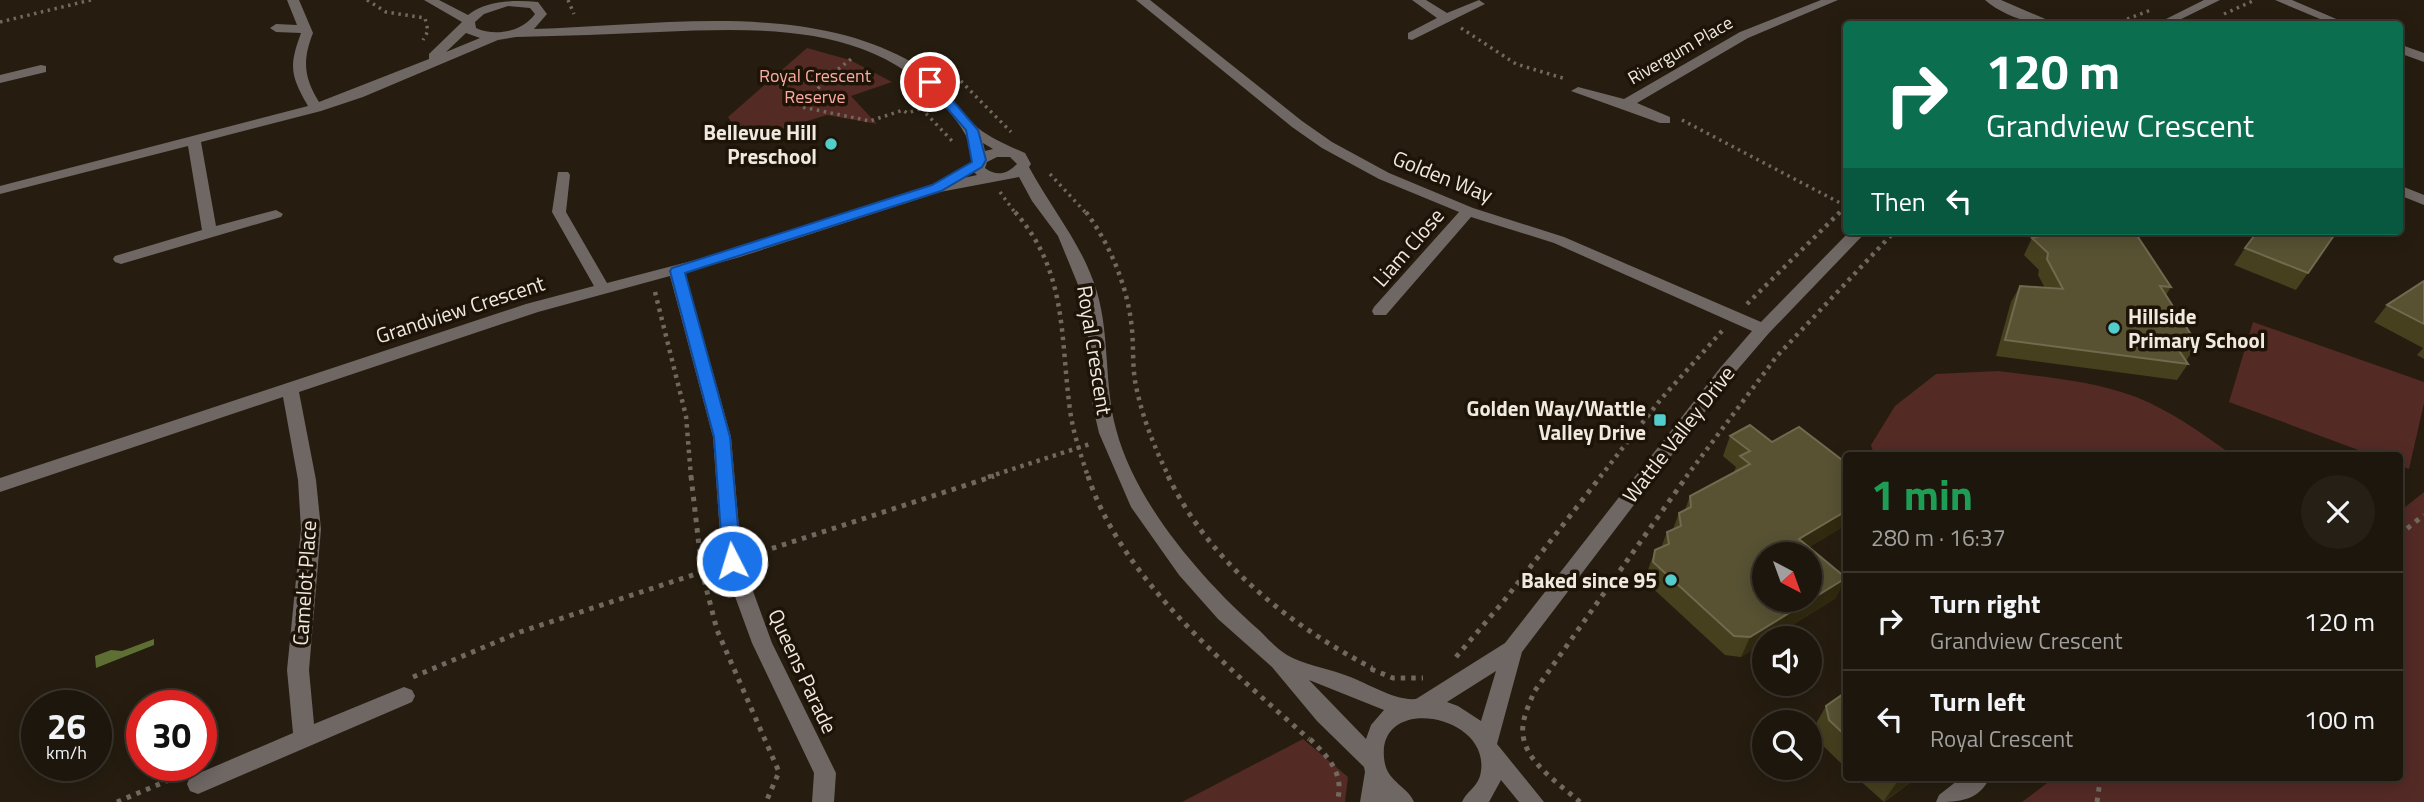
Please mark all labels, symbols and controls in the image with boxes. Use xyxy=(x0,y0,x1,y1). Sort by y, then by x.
street label: Rivergum Place xyxy=(1622,9,1738,91)
text: 120 m xyxy=(1986,33,2120,108)
icon: right xyxy=(1871,49,1962,140)
pin xyxy=(900,52,960,112)
park label: Royal Crescent Reserve xyxy=(759,62,872,110)
icon: arrive xyxy=(911,63,949,101)
text: Grandview Crescent xyxy=(1986,101,2254,149)
place label: Bellevue Hill Preschool xyxy=(703,116,817,172)
marker: Bellevue Hill Preschool xyxy=(823,136,839,152)
street label: Golden Way xyxy=(1388,141,1498,211)
text: Then xyxy=(1871,182,1926,221)
icon: left xyxy=(1940,182,1978,220)
street label: Liam Close xyxy=(1365,201,1451,293)
street label: Grandview Crescent xyxy=(371,266,549,351)
street label: Royal Crescent xyxy=(1069,283,1121,418)
place label: Hillside Primary School xyxy=(2128,300,2265,356)
marker: Hillside Primary School xyxy=(2106,320,2122,336)
street label: Wattle Valley Drive xyxy=(1614,358,1742,510)
place label: Golden Way/Wattle Valley Drive xyxy=(1467,392,1646,448)
marker: Golden Way/Wattle Valley Drive xyxy=(1652,412,1668,428)
text: 1 min xyxy=(1871,462,1973,526)
button: close xyxy=(2301,475,2375,549)
street label: Camelot Place xyxy=(284,519,324,647)
text: 280 m · 16:37 xyxy=(1871,520,2006,555)
position arrow xyxy=(695,524,769,598)
north arrow xyxy=(1752,542,1822,612)
map controls xyxy=(1752,542,1822,780)
place label: Baked since 95 xyxy=(1521,564,1657,596)
marker: Baked since 95 xyxy=(1663,572,1679,588)
text: Turn right xyxy=(1930,584,2041,623)
icon: right xyxy=(1871,602,1909,640)
text: 120 m xyxy=(2304,602,2375,641)
street label: Queens Parade xyxy=(760,603,846,739)
text: Grandview Crescent xyxy=(1930,623,2123,658)
button: sound xyxy=(1752,626,1822,696)
text: Turn left xyxy=(1930,682,2025,721)
speed limit sign: 30 xyxy=(126,690,217,781)
text: 26 xyxy=(47,699,86,753)
icon: left xyxy=(1871,700,1909,738)
text: 100 m xyxy=(2304,700,2375,739)
button: search xyxy=(1752,710,1822,780)
text: Royal Crescent xyxy=(1930,721,2073,756)
text: km/h xyxy=(46,739,87,766)

